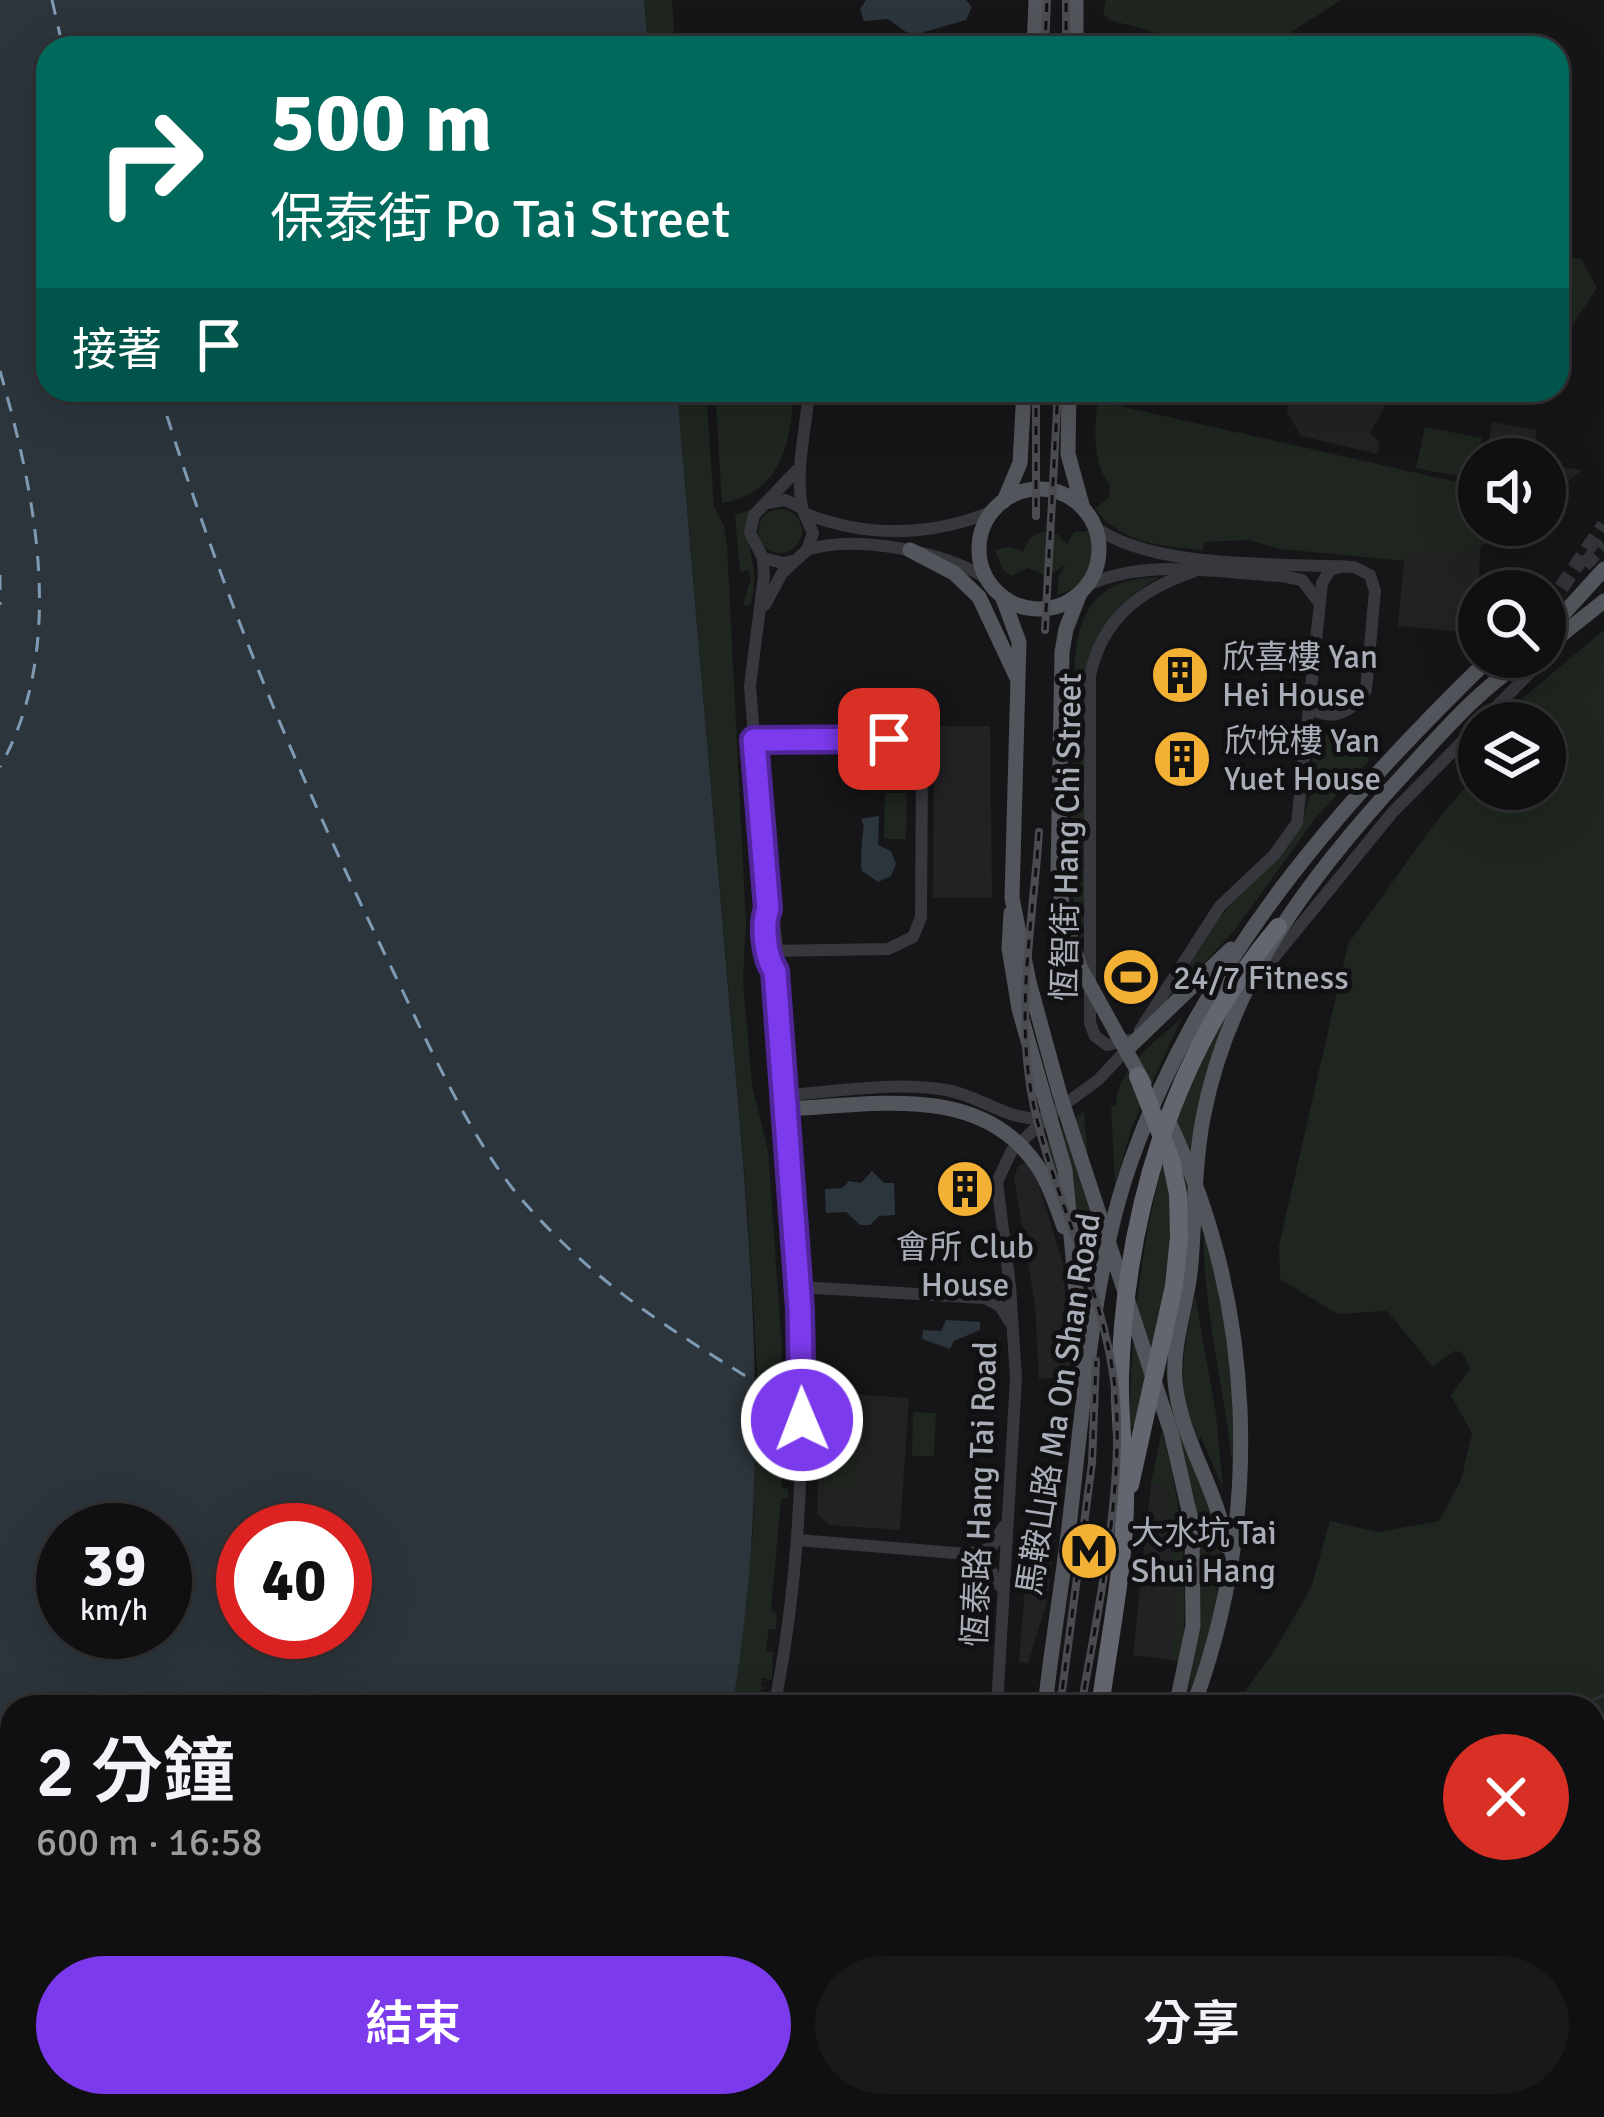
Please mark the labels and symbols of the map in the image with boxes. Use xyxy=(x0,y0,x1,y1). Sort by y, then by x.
place label: 欣喜樓 Yan Hei House xyxy=(1222,637,1378,716)
building icon: 欣喜樓 Yan Hei House xyxy=(1149,644,1211,706)
street label: 恆智街 Hang Chi Street xyxy=(1044,673,1091,1001)
pin xyxy=(838,688,940,790)
place label: 欣悅樓 Yan Yuet House xyxy=(1224,721,1381,800)
building icon: 欣悅樓 Yan Yuet House xyxy=(1151,728,1213,790)
sports icon: 24/7 Fitness xyxy=(1100,946,1162,1008)
place label: 24/7 Fitness xyxy=(1173,958,1349,999)
building icon: 會所 Club House xyxy=(934,1158,996,1220)
street label: 馬鞍山路 Ma On Shan Road xyxy=(1009,1211,1110,1598)
place label: 會所 Club House xyxy=(896,1227,1034,1306)
street label: 恆泰路 Hang Tai Road xyxy=(955,1341,1006,1647)
position arrow xyxy=(739,1357,865,1483)
speed limit sign: 40 xyxy=(216,1503,372,1659)
place label: 大水坑 Tai Shui Hang xyxy=(1131,1513,1277,1592)
metro station icon: 大水坑 Tai Shui Hang xyxy=(1058,1520,1120,1582)

